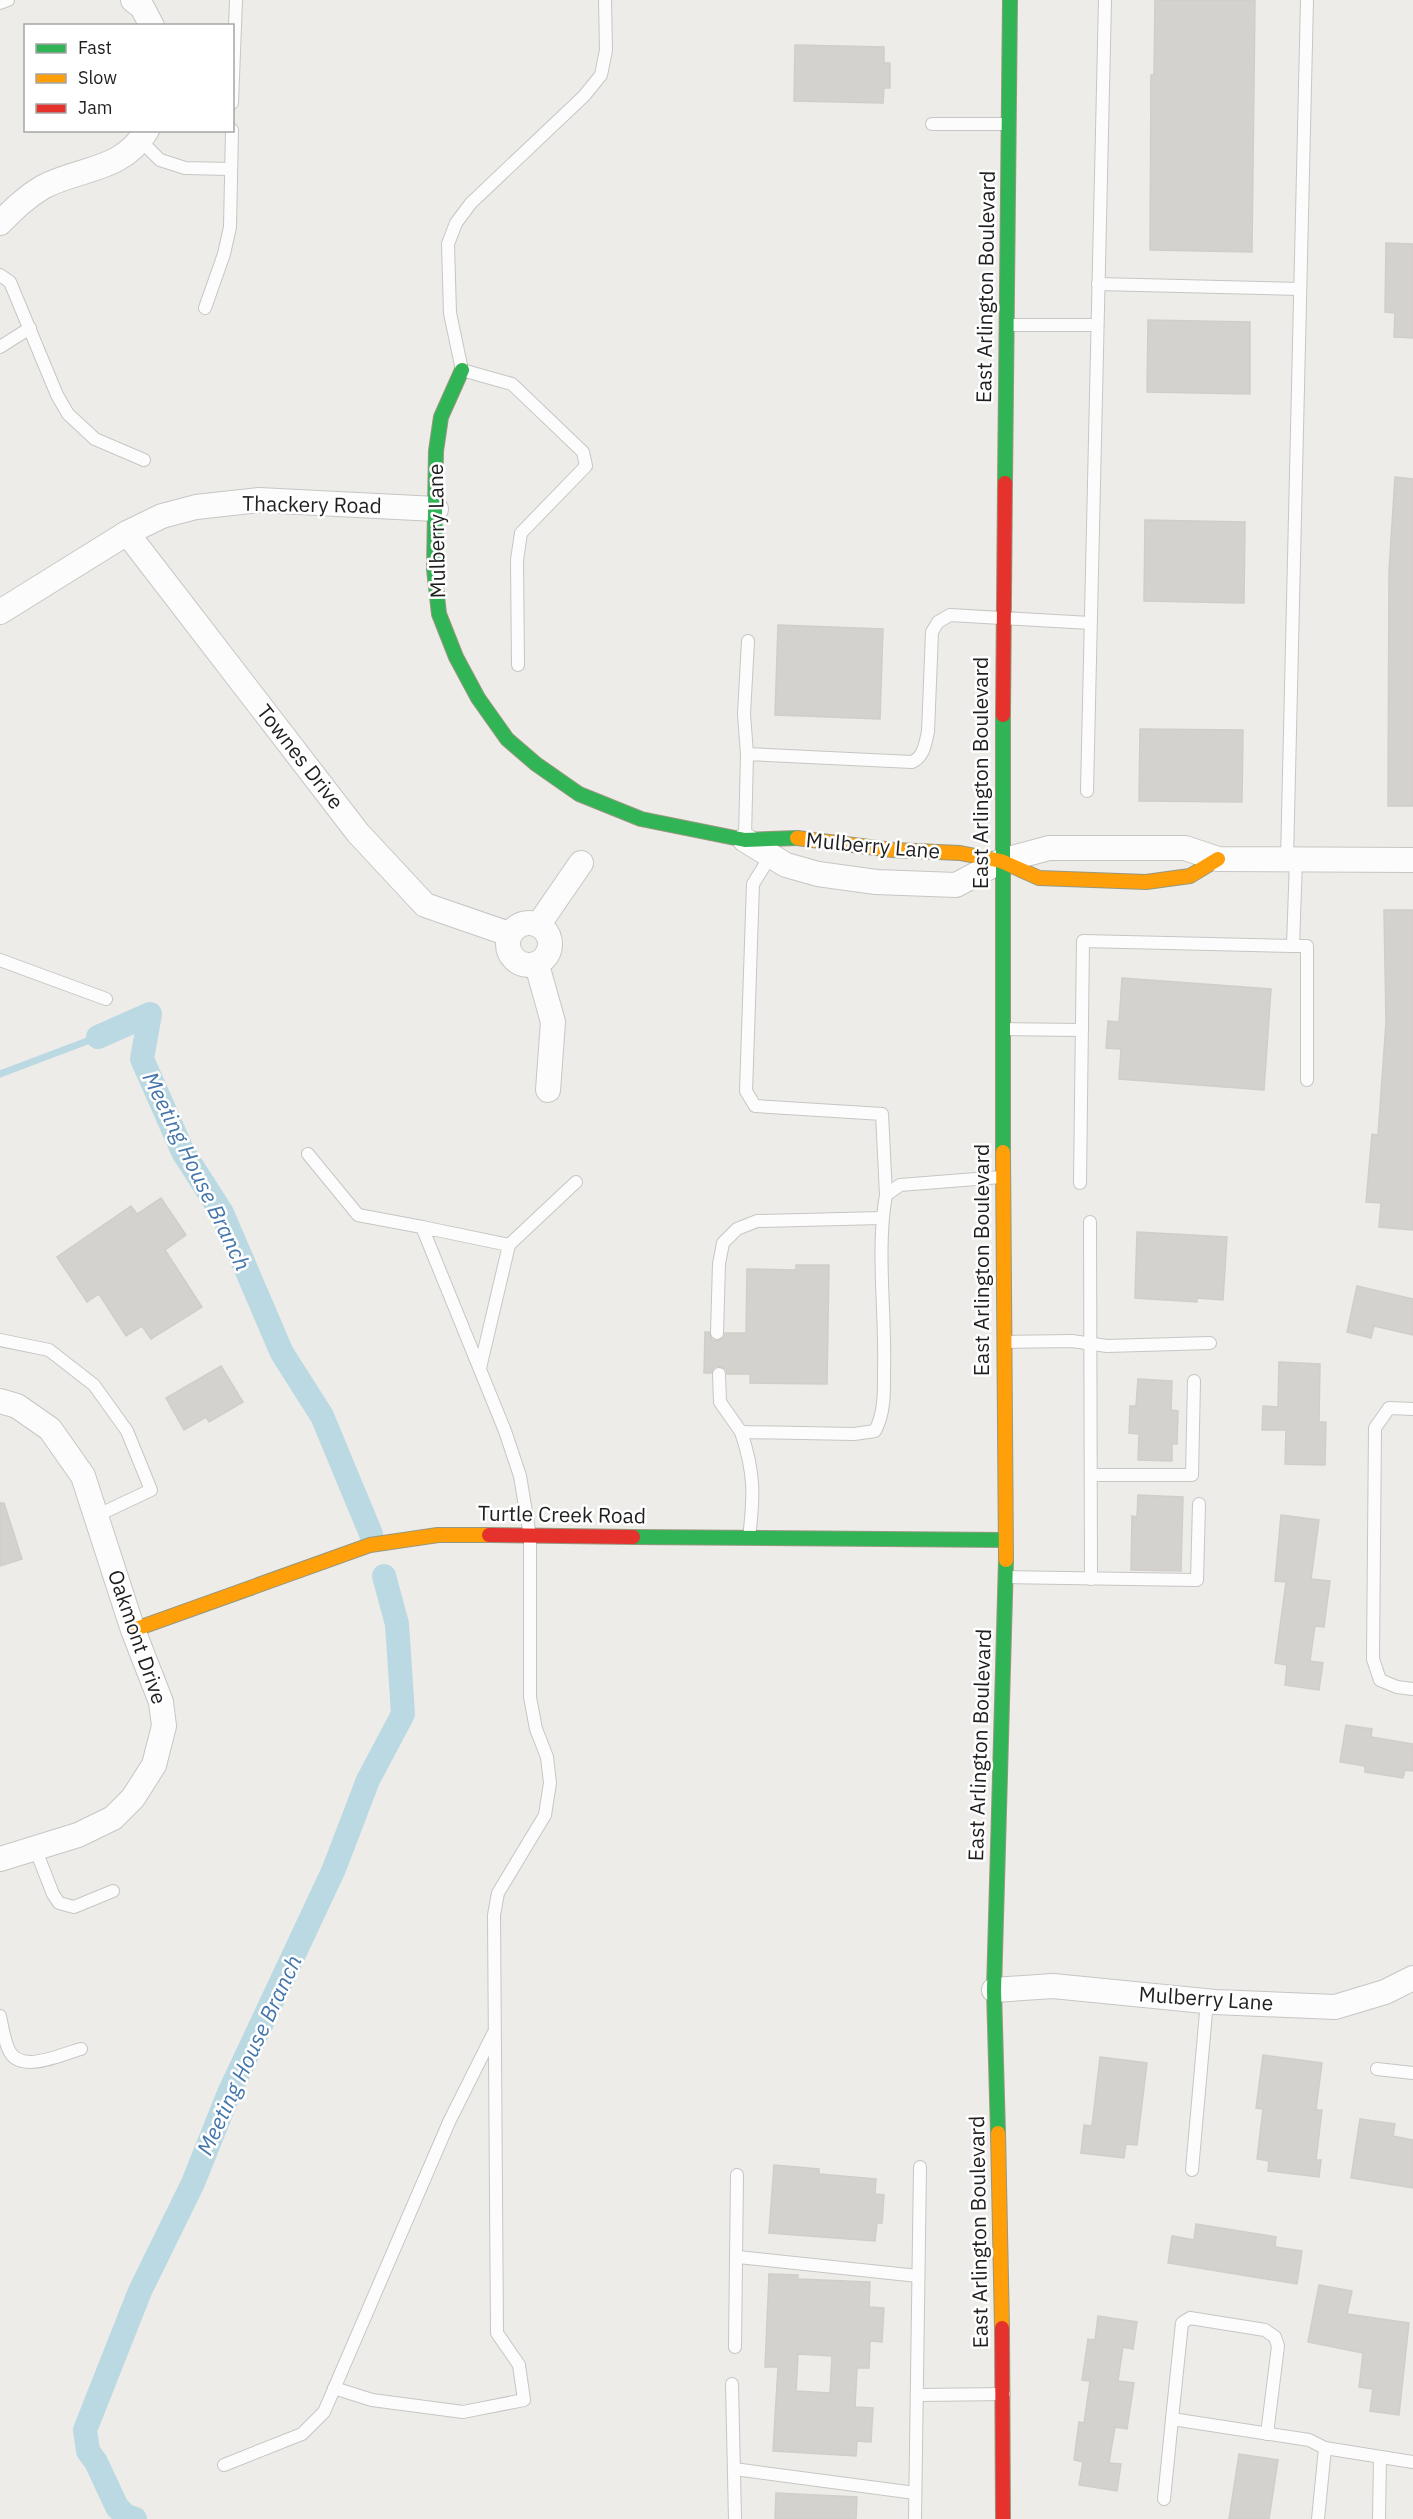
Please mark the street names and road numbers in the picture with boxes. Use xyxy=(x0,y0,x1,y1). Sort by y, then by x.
street label: East Arlington Boulevard xyxy=(969,170,1001,403)
street label: Mulberry Lane xyxy=(421,463,451,599)
street label: Thackery Road xyxy=(242,489,382,519)
street label: East Arlington Boulevard xyxy=(966,657,994,889)
street label: Townes Drive xyxy=(251,698,351,815)
street label: Mulberry Lane xyxy=(805,825,941,865)
street label: East Arlington Boulevard xyxy=(967,1144,995,1376)
street label: Turtle Creek Road xyxy=(478,1499,646,1529)
street label: Oakmont Drive xyxy=(102,1566,174,1708)
street label: East Arlington Boulevard xyxy=(961,1628,997,1862)
street label: Mulberry Lane xyxy=(1138,1979,1274,2017)
street label: East Arlington Boulevard xyxy=(962,2116,994,2349)

